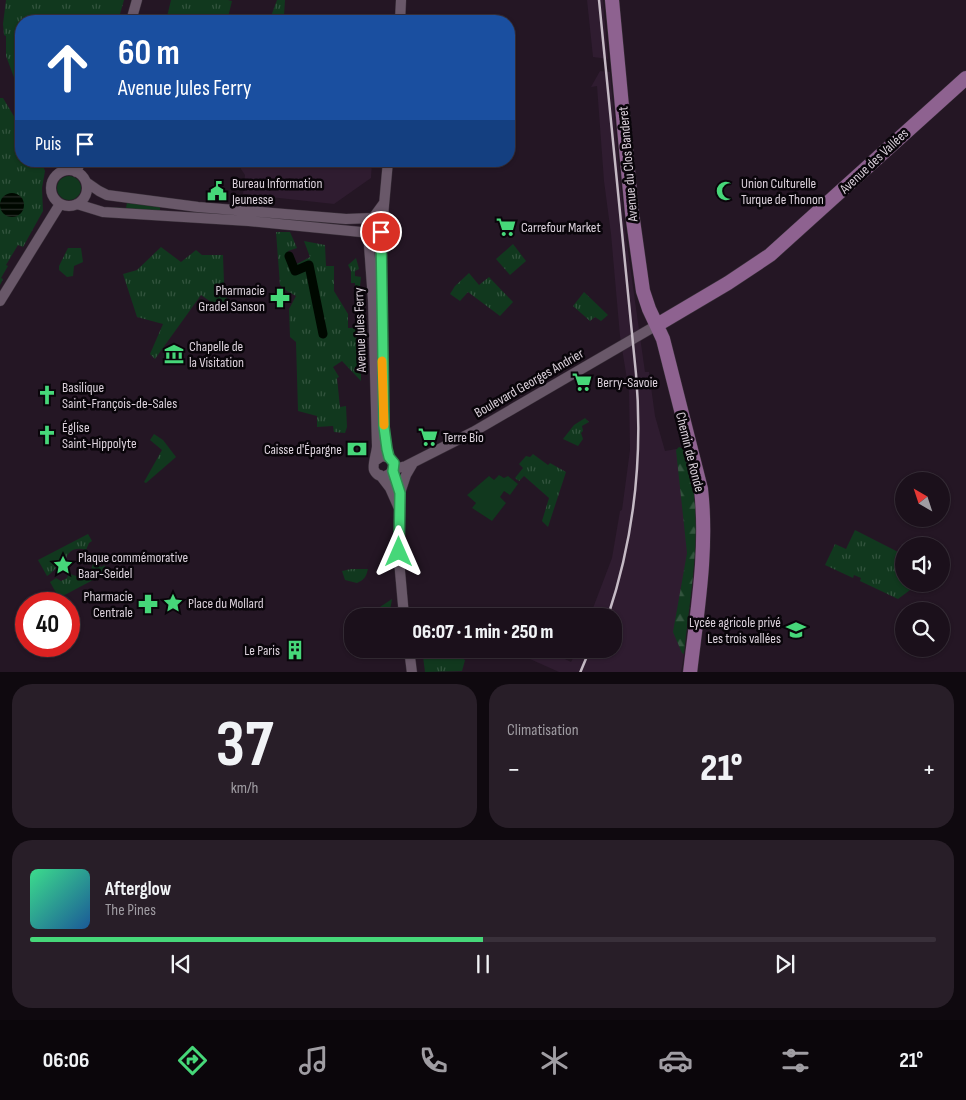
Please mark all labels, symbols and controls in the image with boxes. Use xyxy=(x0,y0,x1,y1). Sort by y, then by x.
text: 60 m xyxy=(118,32,180,75)
icon: ahead xyxy=(35,35,100,100)
text: Avenue Jules Ferry xyxy=(118,75,252,102)
street label: Avenue du Clos Banderet xyxy=(614,106,642,223)
street label: Avenue des Vallées xyxy=(835,125,912,198)
icon: arrive xyxy=(71,130,99,158)
text: Puis xyxy=(35,133,61,156)
place label: Bureau Information Jeunesse xyxy=(231,175,322,208)
place label: Union Culturelle Turque de Thonon xyxy=(741,175,824,208)
public building icon: Bureau Information Jeunesse xyxy=(206,180,228,202)
mosque icon: Union Culturelle Turque de Thonon xyxy=(715,180,737,202)
pin xyxy=(360,211,402,253)
supermarket icon: Carrefour Market xyxy=(495,216,517,238)
icon: arrive xyxy=(367,218,395,246)
place label: Carrefour Market xyxy=(521,219,601,236)
place label: Pharmacie Gradel Sanson xyxy=(198,282,265,315)
pharmacy icon: Pharmacie Gradel Sanson xyxy=(269,287,291,309)
street label: Avenue Jules Ferry xyxy=(350,287,370,374)
place label: Chapelle de la Visitation xyxy=(189,338,244,371)
museum icon: Chapelle de la Visitation xyxy=(163,343,185,365)
street label: Boulevard Georges Andrier xyxy=(471,345,587,421)
supermarket icon: Berry-Savoie xyxy=(571,371,593,393)
place label: Berry-Savoie xyxy=(597,374,658,391)
place label: Basilique Saint-François-de-Sales xyxy=(62,379,177,412)
church icon: Basilique Saint-François-de-Sales xyxy=(36,384,58,406)
street label: Chemin de Ronde xyxy=(672,410,708,494)
place label: Église Saint-Hippolyte xyxy=(62,419,137,452)
church icon: Église Saint-Hippolyte xyxy=(36,424,58,446)
supermarket icon: Terre Bio xyxy=(417,426,439,448)
place label: Terre Bio xyxy=(443,429,484,446)
bank icon: Caisse d'Épargne xyxy=(346,438,368,460)
place label: Caisse d'Épargne xyxy=(264,441,342,458)
north arrow xyxy=(895,472,950,528)
map controls xyxy=(895,472,950,657)
position arrow xyxy=(372,525,424,577)
button: sound xyxy=(895,537,950,592)
place label: Plaque commémorative Baar-Seidel xyxy=(78,549,188,582)
place icon: Plaque commémorative Baar-Seidel xyxy=(52,554,74,576)
place label: Pharmacie Centrale xyxy=(83,588,133,621)
speed limit sign: 40 xyxy=(15,592,80,657)
place icon: Place du Mollard xyxy=(162,592,184,614)
pharmacy icon: Pharmacie Centrale xyxy=(137,593,159,615)
place label: Place du Mollard xyxy=(188,595,264,612)
button: search xyxy=(895,602,950,657)
place label: Lycée agricole privé Les trois vallées xyxy=(689,614,781,647)
school or university icon: Lycée agricole privé Les trois vallées xyxy=(785,619,807,641)
text: 06:07 · 1 min · 250 m xyxy=(413,621,553,644)
building icon: Le Paris xyxy=(284,639,306,661)
place label: Le Paris xyxy=(244,642,280,659)
text: 37 xyxy=(216,707,273,785)
text: Climatisation xyxy=(507,721,579,740)
text: 21° xyxy=(700,746,743,791)
text: − xyxy=(507,753,521,786)
text: + xyxy=(922,753,936,786)
text: km/h xyxy=(231,779,258,798)
text: Afterglow xyxy=(105,878,171,901)
text: The Pines xyxy=(105,901,156,920)
icon: previous xyxy=(167,950,195,978)
icon: pause xyxy=(469,950,497,978)
icon: next xyxy=(771,950,799,978)
icon: directions xyxy=(175,1043,210,1078)
icon: music xyxy=(296,1043,331,1078)
icon: phone xyxy=(416,1043,451,1078)
icon: climate xyxy=(537,1043,572,1078)
icon: car xyxy=(658,1043,693,1078)
icon: filters xyxy=(778,1043,813,1078)
text: 06:06 xyxy=(43,1047,89,1074)
text: 21° xyxy=(899,1047,923,1074)

